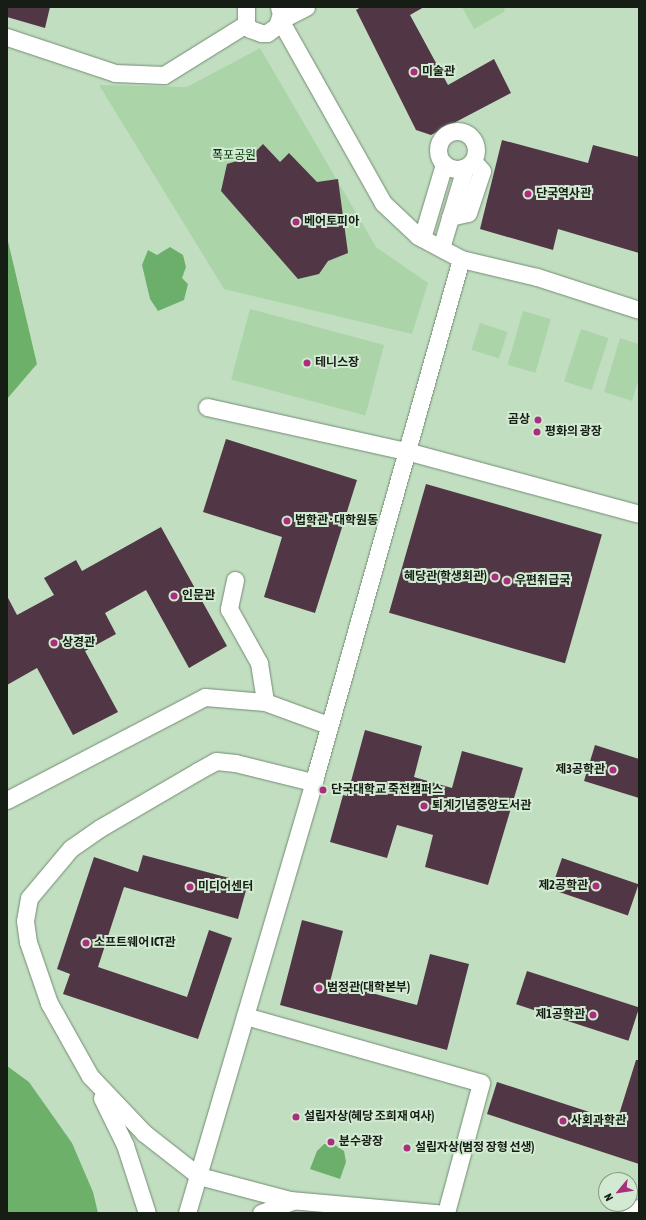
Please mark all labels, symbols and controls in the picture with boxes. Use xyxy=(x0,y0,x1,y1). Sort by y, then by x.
place label: 미술관 xyxy=(422,65,455,79)
marker: 미술관 xyxy=(409,67,419,77)
park label: 폭포공원 xyxy=(212,149,256,163)
place label: 단국역사관 xyxy=(536,187,591,201)
marker: 단국역사관 xyxy=(523,189,533,199)
place label: 베어토피아 xyxy=(304,215,359,229)
marker: 베어토피아 xyxy=(291,217,301,227)
place label: 테니스장 xyxy=(315,356,359,370)
marker: 테니스장 xyxy=(302,358,312,368)
place label: 곰상 xyxy=(508,413,530,427)
marker: 곰상 xyxy=(533,415,543,425)
place label: 평화의 광장 xyxy=(545,425,602,439)
marker: 평화의 광장 xyxy=(532,427,542,437)
place label: 법학관 · 대학원동 xyxy=(295,514,378,528)
marker: 법학관 · 대학원동 xyxy=(282,516,292,526)
place label: 혜당관(학생회관) xyxy=(404,570,487,584)
marker: 혜당관(학생회관) xyxy=(490,572,500,582)
place label: 우편취급국 xyxy=(515,574,570,588)
marker: 우편취급국 xyxy=(502,576,512,586)
place label: 인문관 xyxy=(182,589,215,603)
marker: 인문관 xyxy=(169,591,179,601)
place label: 상경관 xyxy=(62,636,95,650)
marker: 상경관 xyxy=(49,638,59,648)
place label: 제3공학관 xyxy=(555,763,605,777)
marker: 제3공학관 xyxy=(608,765,618,775)
place label: 단국대학교 죽전캠퍼스 xyxy=(331,783,443,797)
marker: 단국대학교 죽전캠퍼스 xyxy=(318,785,328,795)
place label: 퇴계기념중앙도서관 xyxy=(432,799,531,813)
marker: 퇴계기념중앙도서관 xyxy=(419,801,429,811)
place label: 제2공학관 xyxy=(538,879,588,893)
place label: 미디어센터 xyxy=(198,880,253,894)
marker: 제2공학관 xyxy=(591,881,601,891)
marker: 미디어센터 xyxy=(185,882,195,892)
place label: 소프트웨어 ICT관 xyxy=(94,936,176,950)
marker: 소프트웨어 ICT관 xyxy=(81,938,91,948)
place label: 범정관(대학본부) xyxy=(327,981,410,995)
marker: 범정관(대학본부) xyxy=(314,983,324,993)
place label: 제1공학관 xyxy=(535,1008,585,1022)
marker: 제1공학관 xyxy=(588,1010,598,1020)
place label: 설립자상(혜당 조희재 여사) xyxy=(304,1110,434,1124)
marker: 설립자상(혜당 조희재 여사) xyxy=(291,1112,301,1122)
place label: 사회과학관 xyxy=(571,1114,626,1128)
marker: 사회과학관 xyxy=(558,1116,568,1126)
place label: 분수광장 xyxy=(339,1135,383,1149)
marker: 분수광장 xyxy=(326,1137,336,1147)
place label: 설립자상(범정 장형 선생) xyxy=(415,1141,534,1155)
marker: 설립자상(범정 장형 선생) xyxy=(402,1143,412,1153)
north arrow xyxy=(598,1172,638,1212)
text: N xyxy=(602,1192,615,1203)

